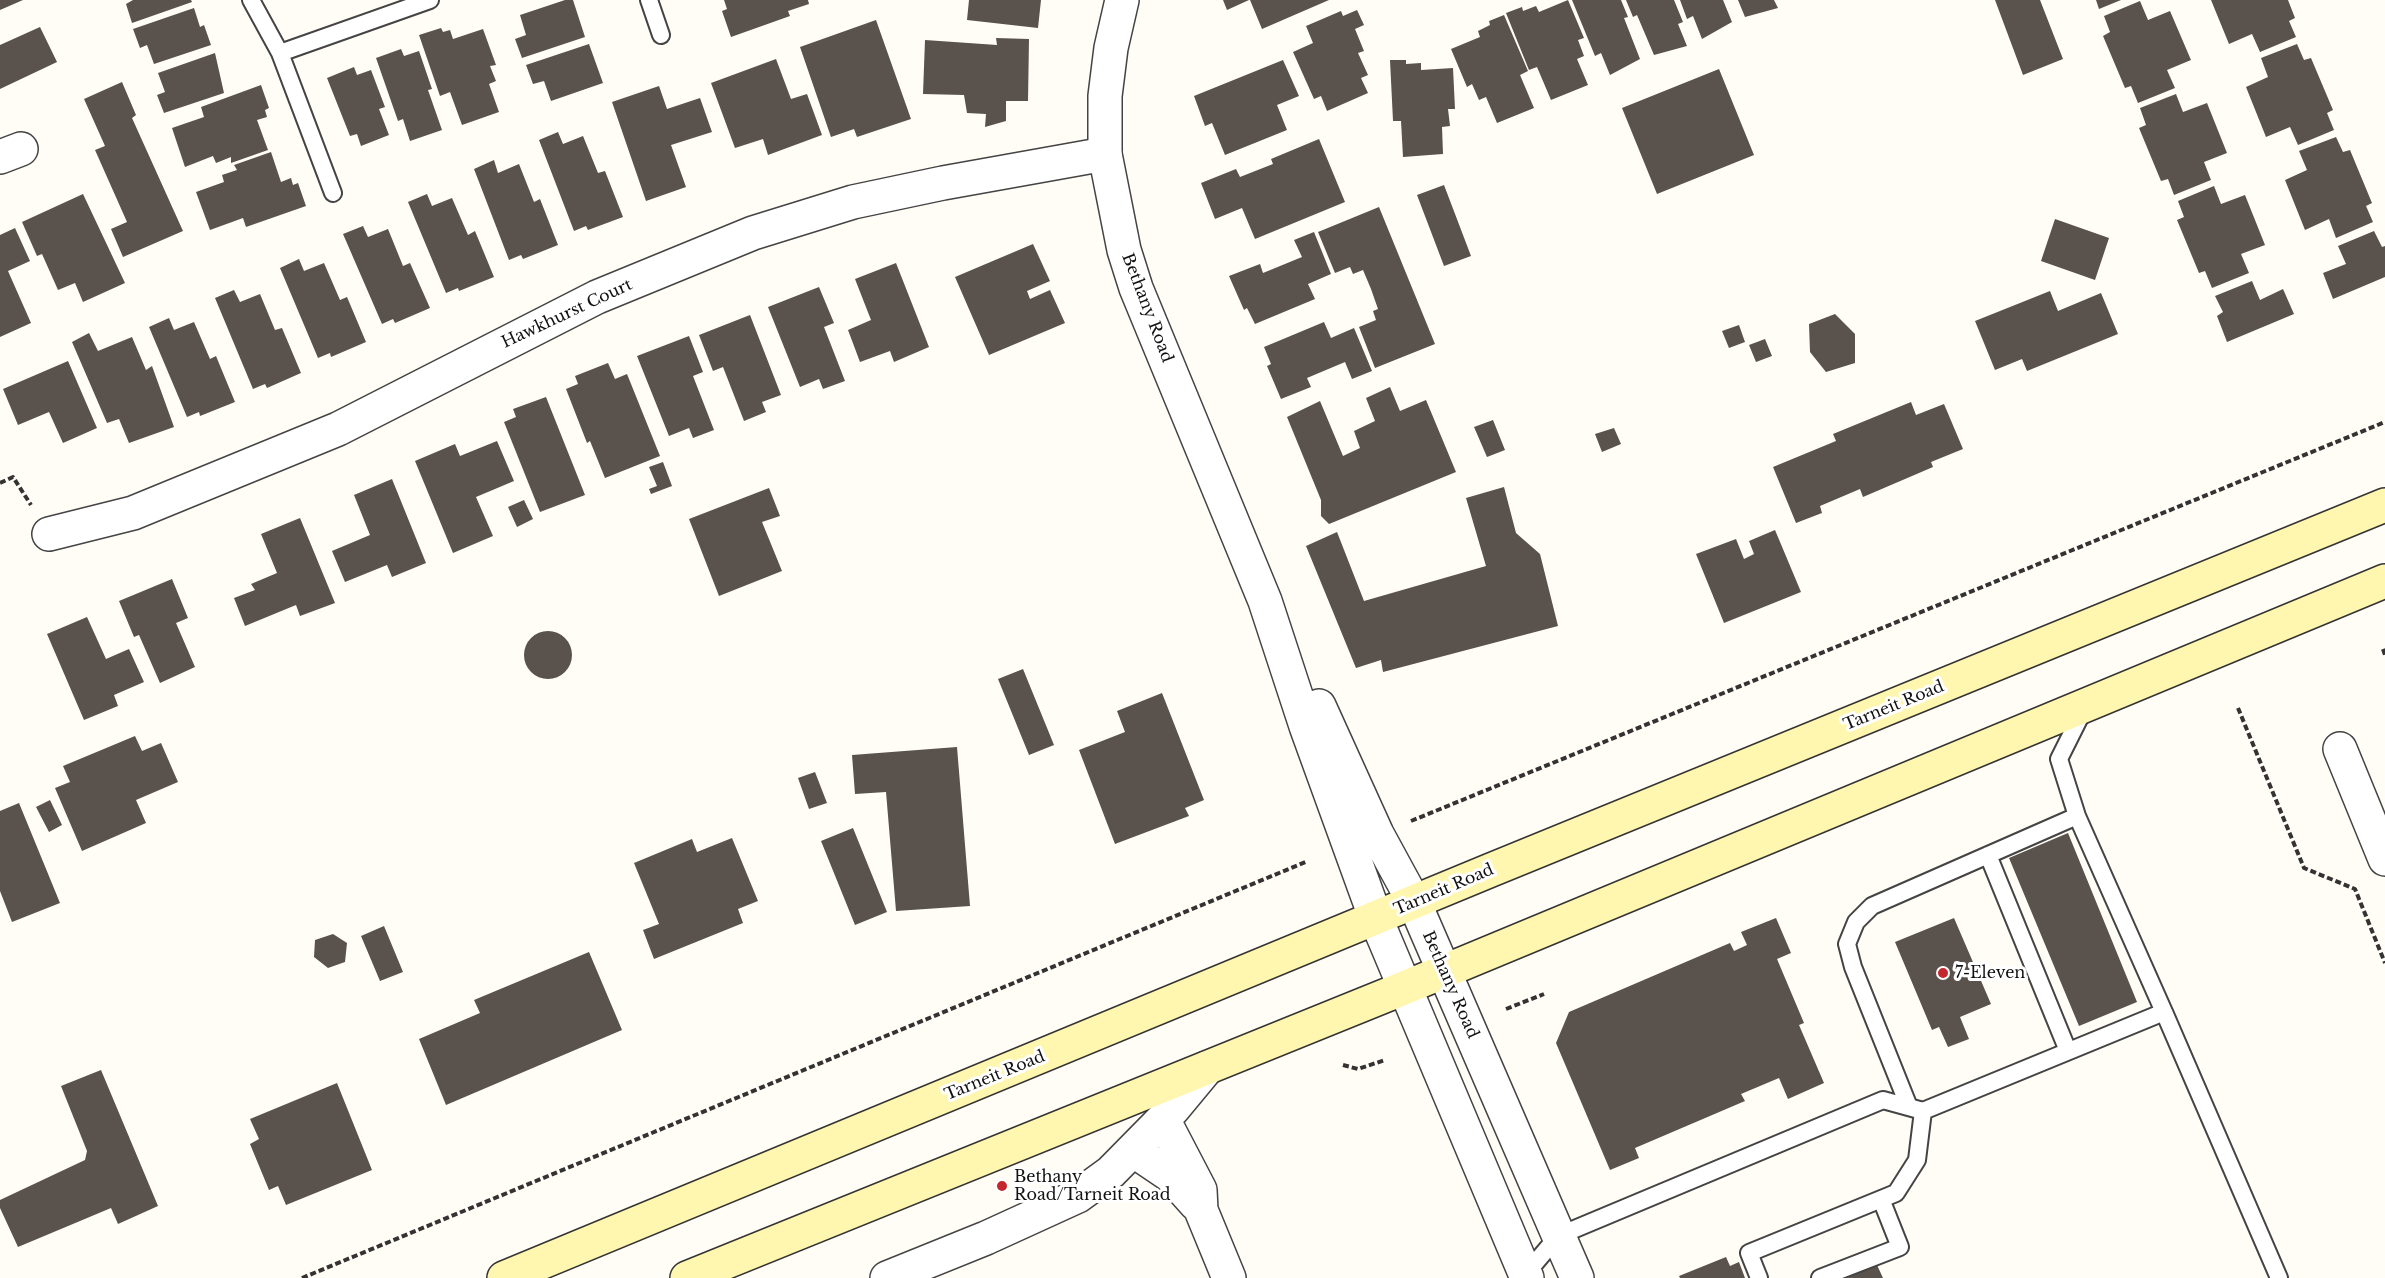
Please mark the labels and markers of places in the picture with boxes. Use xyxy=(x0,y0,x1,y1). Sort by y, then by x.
place label: 7-Eleven xyxy=(1955,963,2025,983)
marker: 7-Eleven xyxy=(1936,966,1950,980)
place label: Bethany Road/Tarneit Road xyxy=(1014,1167,1170,1205)
marker: Bethany Road/Tarneit Road xyxy=(995,1179,1009,1193)

